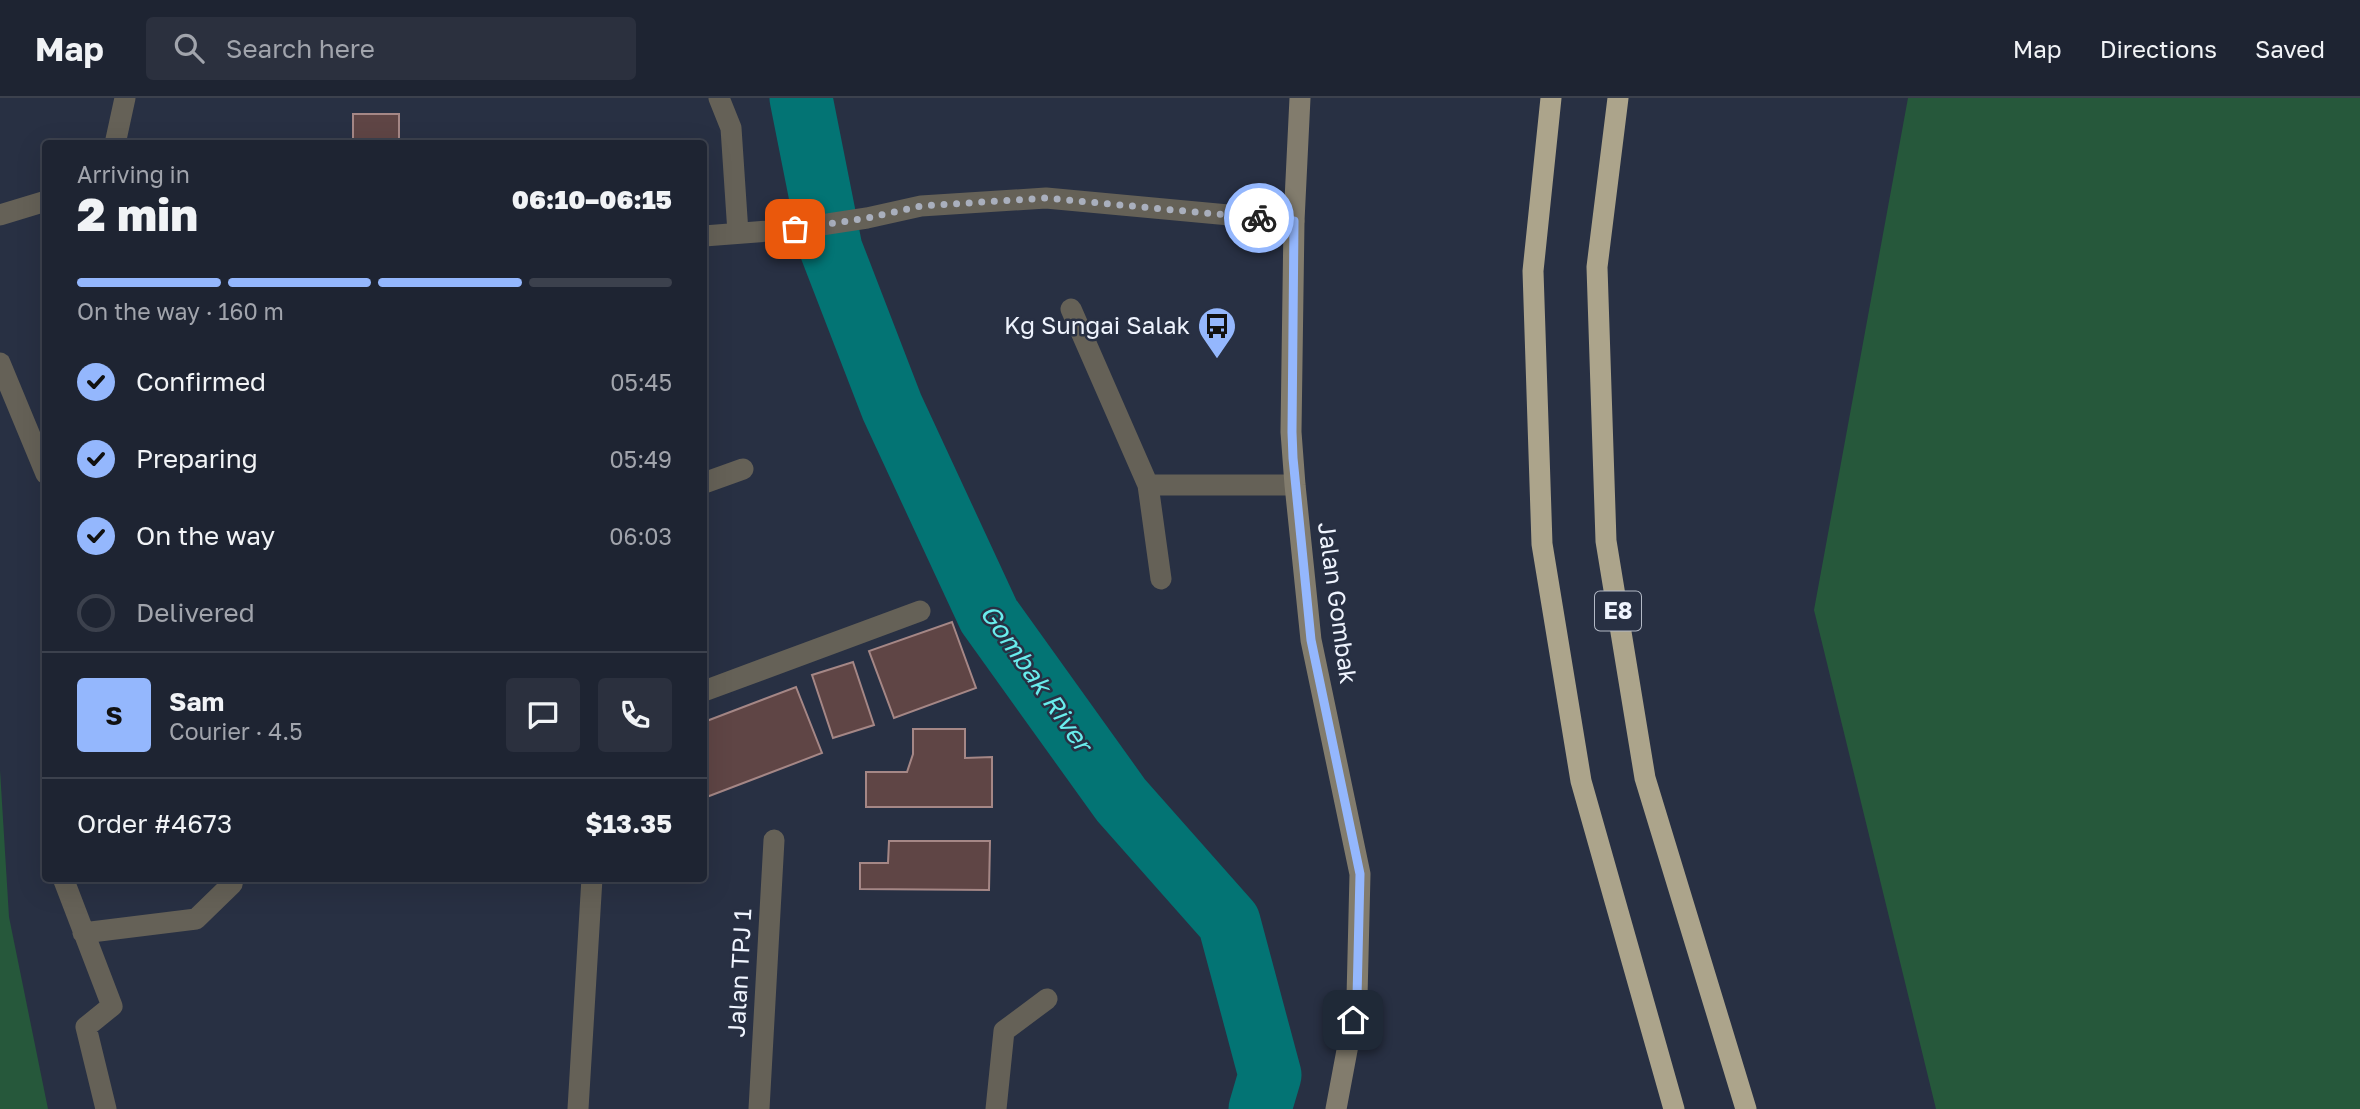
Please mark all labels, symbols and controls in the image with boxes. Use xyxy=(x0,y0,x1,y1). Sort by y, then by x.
search box xyxy=(146,17,636,80)
text: Map xyxy=(35,29,104,68)
icon: search xyxy=(170,29,208,67)
text: Search here xyxy=(226,33,375,64)
text: Map xyxy=(2013,34,2062,63)
text: Directions xyxy=(2100,34,2217,63)
text: Saved xyxy=(2255,34,2325,63)
text: Arriving in xyxy=(77,160,190,188)
courier xyxy=(1224,183,1294,253)
text: 06:10–06:15 xyxy=(512,184,672,215)
text: 2 min xyxy=(77,186,198,241)
pin xyxy=(765,199,825,259)
icon: bike xyxy=(1240,199,1278,237)
icon: bag xyxy=(776,210,814,248)
text: On the way · 160 m xyxy=(77,297,284,325)
bus stop icon: Kg Sungai Salak xyxy=(1196,305,1238,360)
place label: Kg Sungai Salak xyxy=(1004,310,1190,339)
icon: check xyxy=(77,363,115,401)
text: Confirmed xyxy=(136,366,266,397)
text: 05:45 xyxy=(610,368,672,396)
icon: check xyxy=(77,440,115,478)
text: Preparing xyxy=(136,443,258,474)
text: 05:49 xyxy=(610,445,672,473)
icon: check xyxy=(77,517,115,555)
text: On the way xyxy=(136,520,275,551)
street label: Jalan Gombak xyxy=(1313,520,1364,686)
text: 06:03 xyxy=(609,522,672,550)
road number: E8 xyxy=(1595,592,1641,631)
text: Delivered xyxy=(136,597,255,628)
water label: Gombak River xyxy=(974,598,1101,761)
button: chat xyxy=(506,678,580,752)
button: phone xyxy=(598,678,672,752)
text: Sam xyxy=(169,686,224,717)
text: S xyxy=(105,700,123,731)
text: Courier · 4.5 xyxy=(169,717,302,745)
text: Order #4673 xyxy=(77,808,232,839)
text: $13.35 xyxy=(585,808,672,839)
street label: Jalan TPJ 1 xyxy=(721,908,756,1038)
pin xyxy=(1323,990,1383,1050)
icon: home xyxy=(1334,1001,1372,1039)

